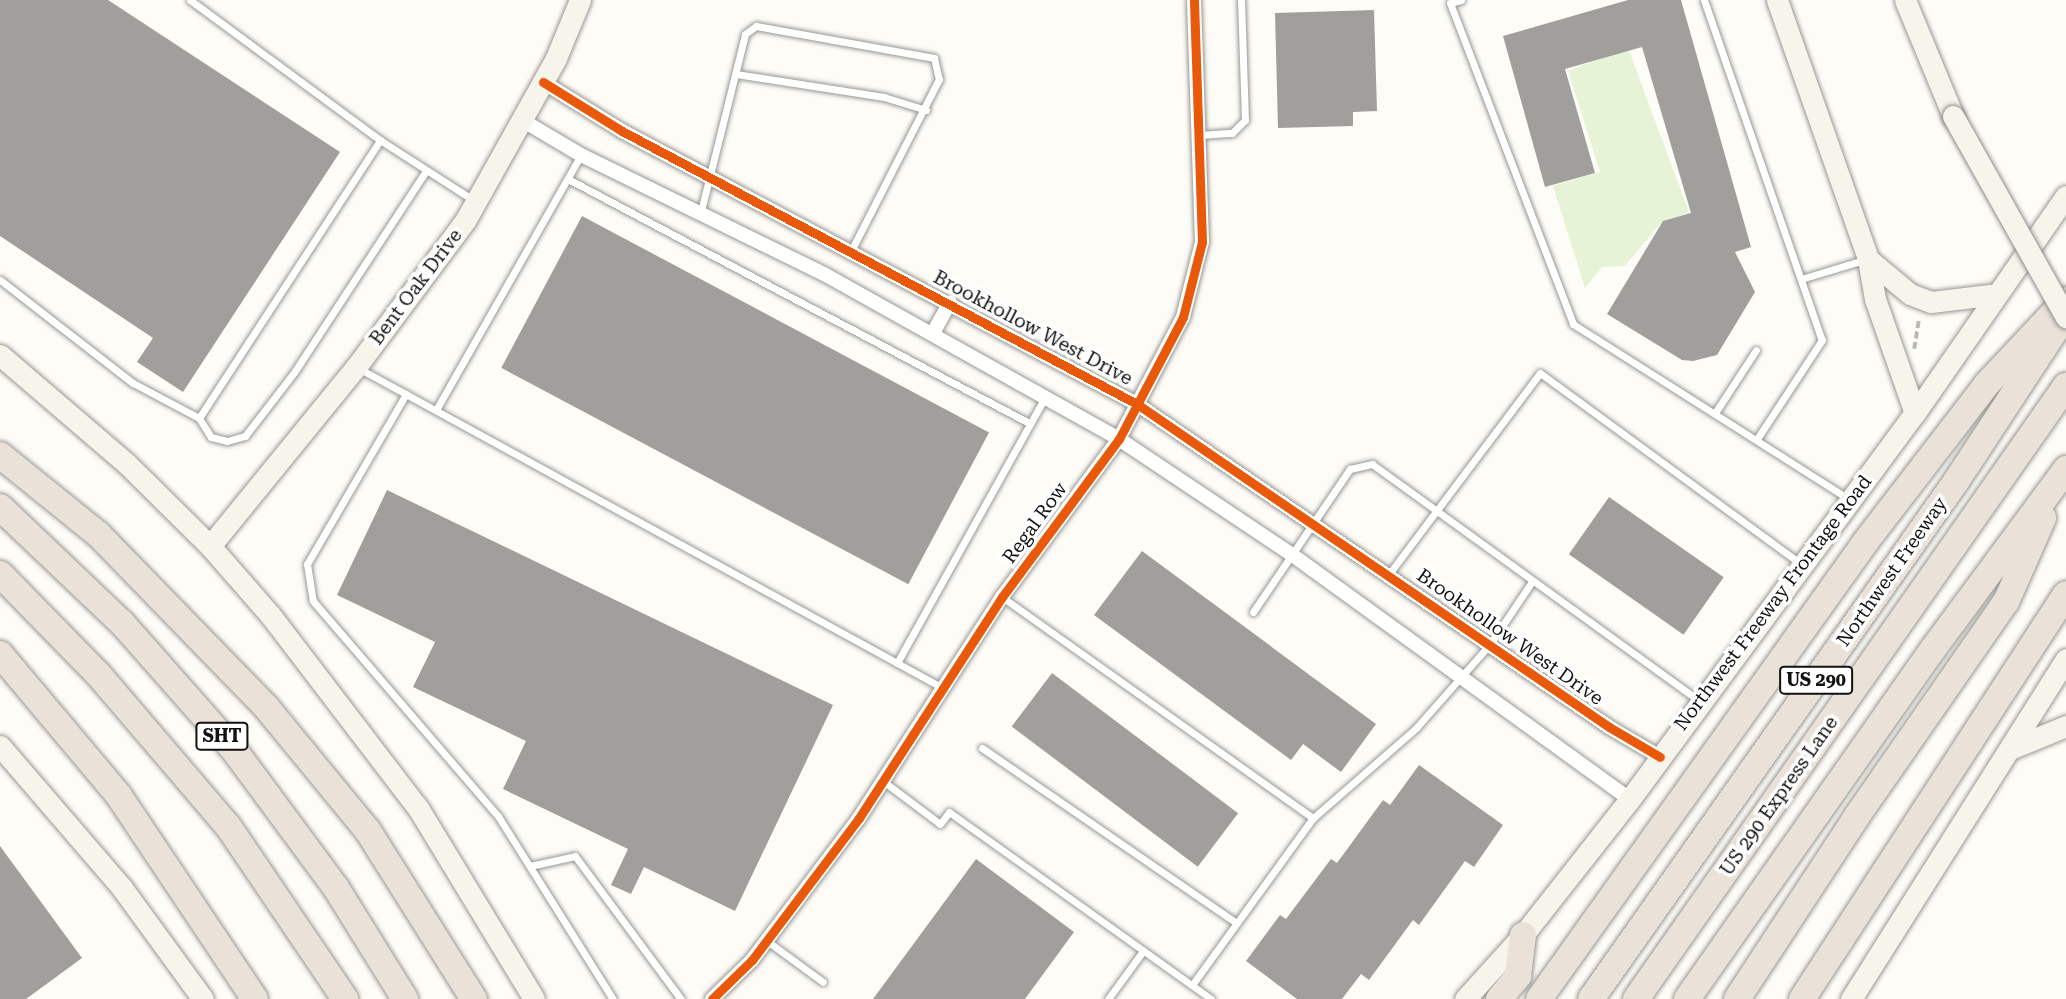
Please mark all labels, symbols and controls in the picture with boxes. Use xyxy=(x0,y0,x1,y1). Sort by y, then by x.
street label: Bent Oak Drive xyxy=(365,225,467,349)
street label: Brookhollow West Drive xyxy=(930,266,1136,390)
street label: Northwest Freeway Frontage Road xyxy=(1669,471,1877,735)
street label: Regal Row xyxy=(998,478,1072,568)
street label: Northwest Freeway xyxy=(1832,493,1952,651)
street label: Brookhollow West Drive xyxy=(1412,564,1608,710)
road number: US 290 xyxy=(1778,666,1854,694)
street label: US 290 Express Lane xyxy=(1715,712,1843,880)
road number: SHT xyxy=(194,722,250,750)

